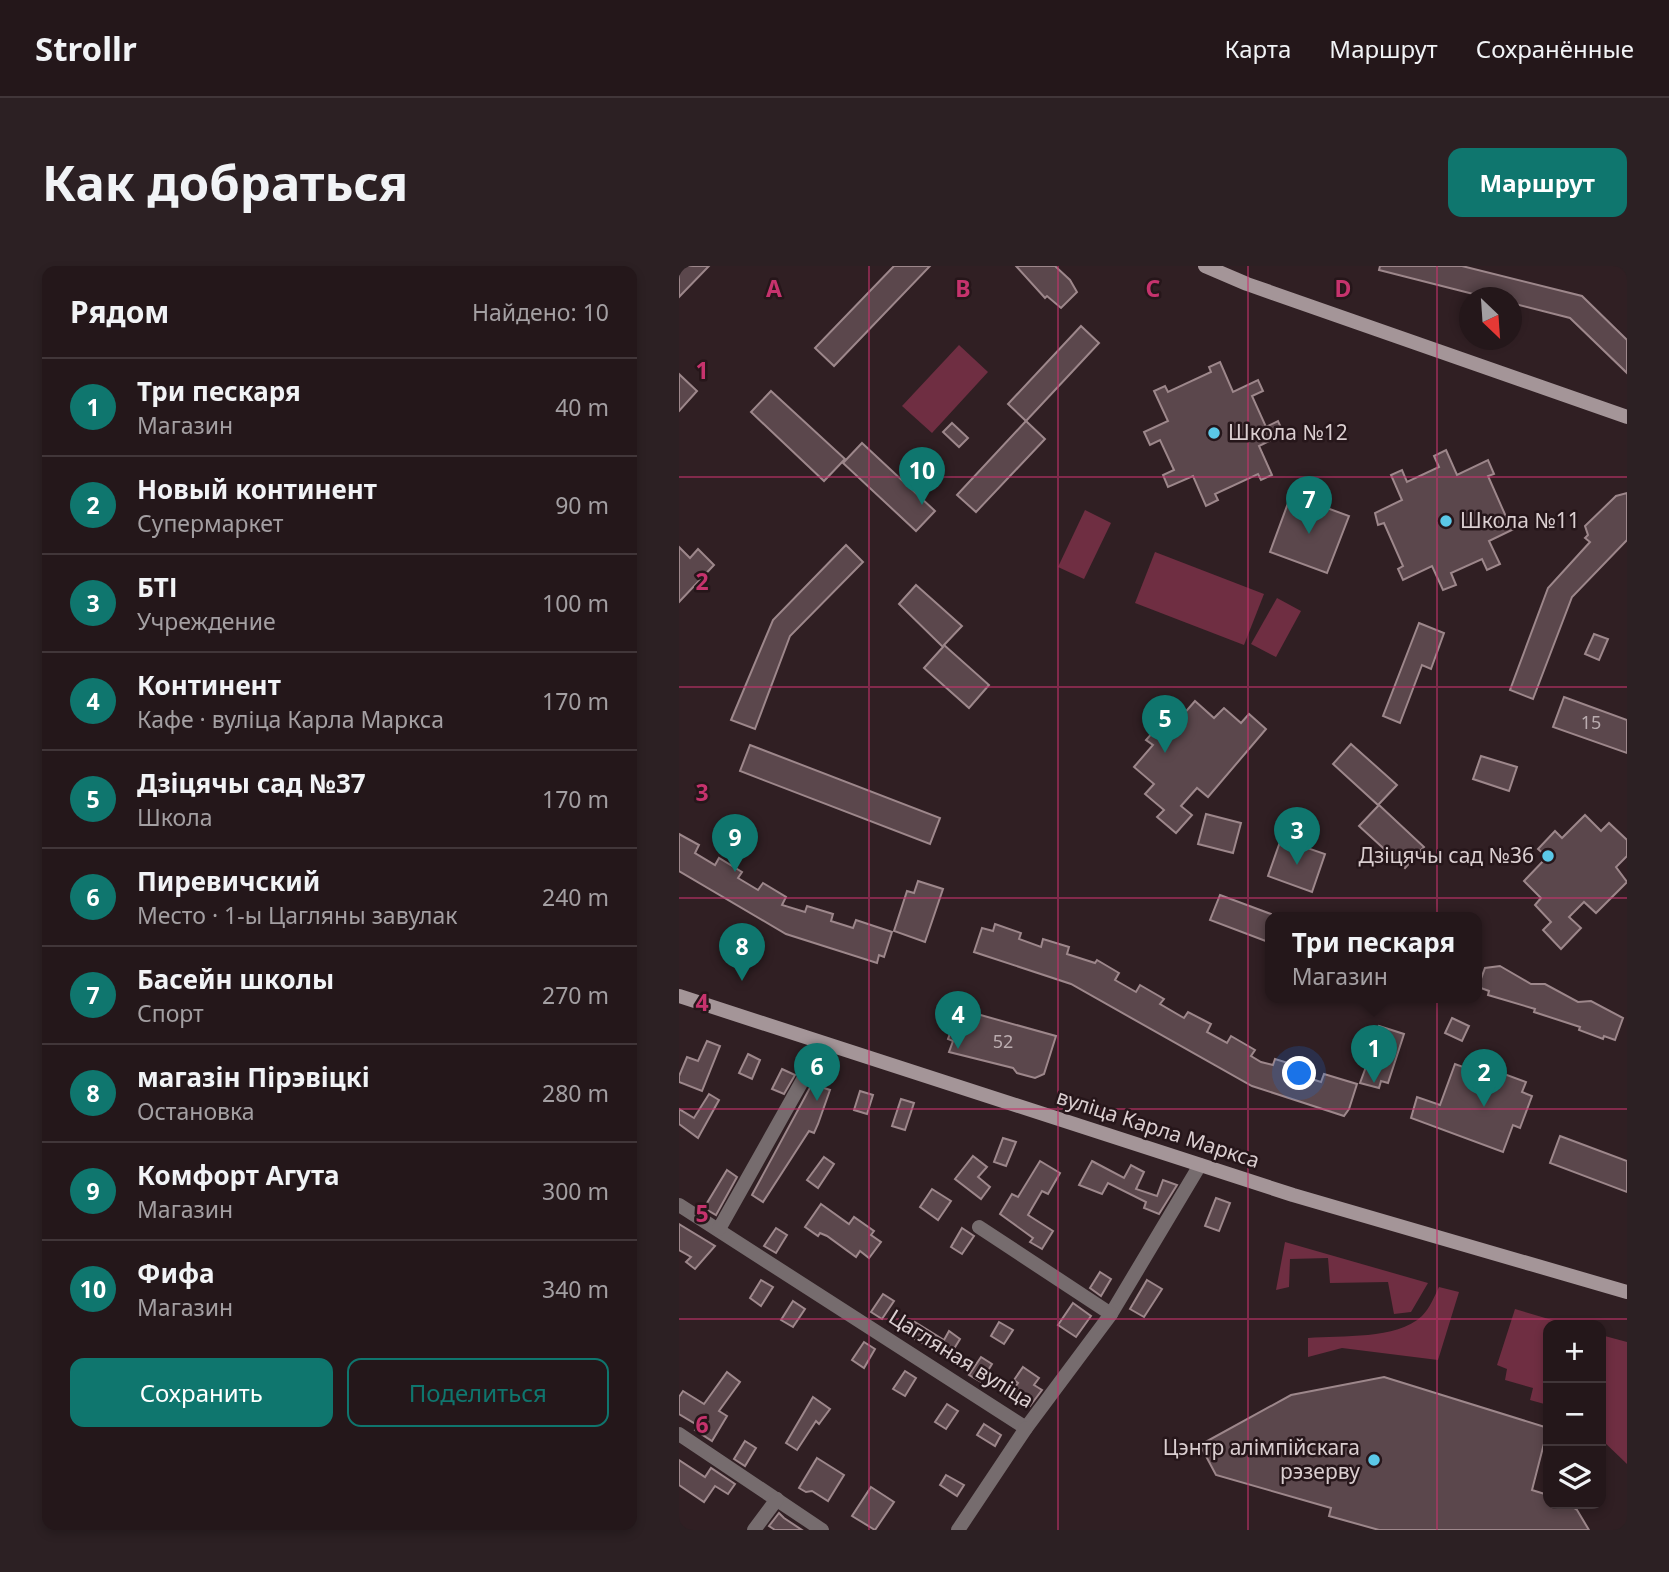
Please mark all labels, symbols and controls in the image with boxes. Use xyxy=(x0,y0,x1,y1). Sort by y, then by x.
text: Strollr xyxy=(35,26,137,71)
text: Карта xyxy=(1224,32,1291,65)
text: Маршрут xyxy=(1329,32,1438,65)
text: Сохранённые xyxy=(1476,32,1634,65)
button: Маршрут xyxy=(1448,148,1627,217)
text: Как добраться xyxy=(42,149,408,215)
text: A xyxy=(766,272,782,304)
text: B xyxy=(955,272,971,304)
text: C xyxy=(1146,272,1161,304)
text: D xyxy=(1335,272,1351,304)
north arrow xyxy=(1459,287,1522,350)
text: Рядом xyxy=(70,291,169,332)
text: Найдено: 10 xyxy=(472,296,609,328)
text: 1 xyxy=(695,354,709,386)
text: Три пескаря xyxy=(137,373,301,409)
text: 1 xyxy=(86,391,100,423)
text: 40 m xyxy=(555,391,609,423)
text: Магазин xyxy=(137,409,233,441)
place label: Школа №12 xyxy=(1228,418,1348,446)
marker: Школа №12 xyxy=(1206,425,1222,441)
pin: 10 xyxy=(899,447,945,505)
text: Новый континент xyxy=(137,471,377,507)
pin: 7 xyxy=(1286,476,1332,534)
text: 2 xyxy=(86,489,100,521)
text: 90 m xyxy=(555,489,609,521)
place label: Школа №11 xyxy=(1460,506,1580,534)
text: Супермаркет xyxy=(137,507,283,539)
marker: Школа №11 xyxy=(1438,513,1454,529)
text: 2 xyxy=(695,565,709,597)
text: БТІ xyxy=(137,569,177,605)
text: 3 xyxy=(86,587,100,619)
text: 100 m xyxy=(542,587,609,619)
text: Учреждение xyxy=(137,605,276,637)
text: Континент xyxy=(137,667,281,703)
text: 4 xyxy=(86,685,100,717)
text: 170 m xyxy=(542,685,609,717)
pin: 5 xyxy=(1142,695,1188,753)
text: Кафе · вуліца Карла Маркса xyxy=(137,703,444,735)
house number: 15 xyxy=(1581,710,1601,734)
text: Дзіцячы сад №37 xyxy=(137,765,366,801)
text: 3 xyxy=(695,776,709,808)
text: 5 xyxy=(86,783,100,815)
text: 170 m xyxy=(542,783,609,815)
text: Школа xyxy=(137,801,213,833)
pin: 3 xyxy=(1274,807,1320,865)
pin: 9 xyxy=(712,814,758,872)
place label: Дзіцячы сад №36 xyxy=(1359,841,1534,869)
marker: Дзіцячы сад №36 xyxy=(1540,848,1556,864)
text: Пиревичский xyxy=(137,863,320,899)
text: 6 xyxy=(86,881,100,913)
text: 240 m xyxy=(542,881,609,913)
text: Место · 1-ы Цагляны завулак xyxy=(137,899,457,931)
popup xyxy=(1265,912,1482,1003)
pin: 8 xyxy=(719,923,765,981)
text: Три пескаря xyxy=(1292,924,1455,960)
text: Магазин xyxy=(1292,960,1388,992)
text: Басейн школы xyxy=(137,961,334,997)
text: 7 xyxy=(86,979,100,1011)
text: 270 m xyxy=(542,979,609,1011)
text: 4 xyxy=(695,986,709,1018)
pin: 4 xyxy=(935,991,981,1049)
text: Спорт xyxy=(137,997,204,1029)
pin: 1 xyxy=(1351,1025,1397,1083)
house number: 52 xyxy=(993,1029,1013,1053)
pin: 6 xyxy=(794,1043,840,1101)
pin: 2 xyxy=(1461,1049,1507,1107)
your location xyxy=(1282,1056,1316,1090)
text: магазін Пірэвіцкі xyxy=(137,1059,370,1095)
text: 8 xyxy=(86,1077,100,1109)
text: 280 m xyxy=(542,1077,609,1109)
street label: вуліца Карла Маркса xyxy=(1053,1082,1263,1174)
text: Остановка xyxy=(137,1095,255,1127)
text: Комфорт Агута xyxy=(137,1157,340,1193)
text: 9 xyxy=(86,1175,100,1207)
text: 300 m xyxy=(542,1175,609,1207)
text: Магазин xyxy=(137,1193,233,1225)
text: 5 xyxy=(695,1197,709,1229)
text: Фифа xyxy=(137,1255,215,1291)
text: 10 xyxy=(80,1273,106,1305)
text: 340 m xyxy=(542,1273,609,1305)
text: Магазин xyxy=(137,1291,233,1323)
street label: Цагляная вуліца xyxy=(884,1302,1039,1414)
map controls xyxy=(1543,1320,1606,1509)
button: + xyxy=(1543,1320,1606,1383)
button: Сохранить xyxy=(70,1358,333,1427)
button: Поделиться xyxy=(347,1358,609,1427)
button: − xyxy=(1543,1383,1606,1446)
text: 6 xyxy=(695,1408,709,1440)
place label: Цэнтр алімпійскага рэзерву xyxy=(1163,1433,1360,1485)
button: layers xyxy=(1543,1446,1606,1509)
marker: Цэнтр алімпійскага рэзерву xyxy=(1366,1452,1382,1468)

